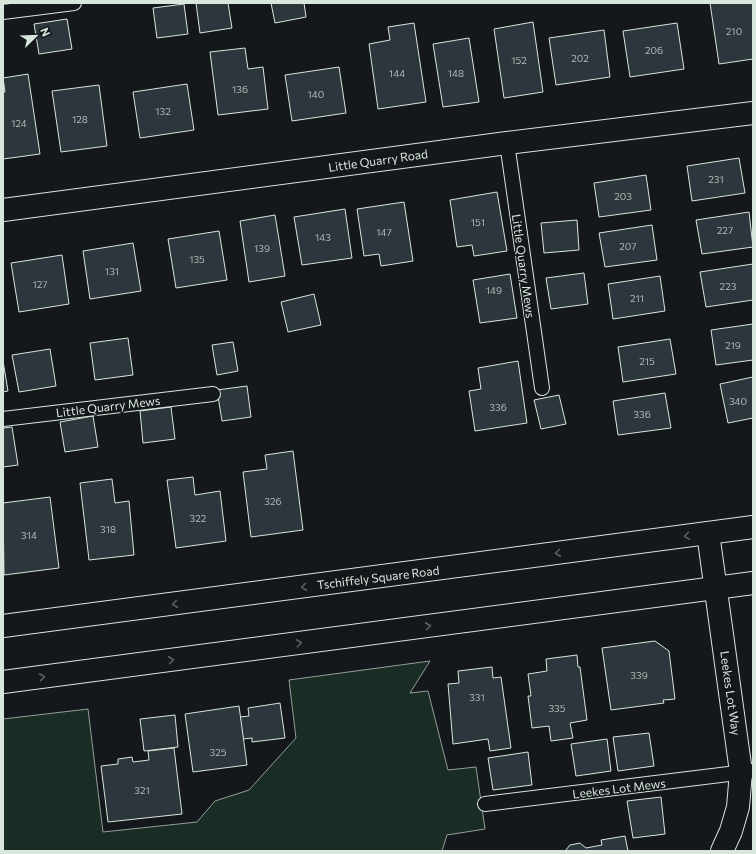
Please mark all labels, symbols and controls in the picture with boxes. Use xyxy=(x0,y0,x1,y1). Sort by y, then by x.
north arrow xyxy=(16,16,56,56)
house number: 210 xyxy=(726,25,742,37)
text: N xyxy=(38,26,53,38)
house number: 206 xyxy=(645,44,663,56)
house number: 202 xyxy=(571,52,589,64)
house number: 152 xyxy=(511,54,527,66)
house number: 144 xyxy=(389,67,405,79)
house number: 148 xyxy=(448,67,464,79)
house number: 136 xyxy=(232,83,248,95)
house number: 140 xyxy=(308,88,324,100)
house number: 132 xyxy=(155,105,171,117)
house number: 128 xyxy=(72,113,88,125)
house number: 124 xyxy=(11,117,27,129)
street label: Little Quarry Road xyxy=(327,146,429,174)
house number: 231 xyxy=(708,173,724,185)
house number: 203 xyxy=(614,190,632,202)
street label: Little Quarry Mews xyxy=(510,213,538,319)
house number: 151 xyxy=(471,216,485,228)
house number: 227 xyxy=(717,224,733,236)
house number: 147 xyxy=(376,226,392,238)
house number: 143 xyxy=(315,231,331,243)
house number: 207 xyxy=(619,240,637,252)
house number: 139 xyxy=(254,242,270,254)
house number: 135 xyxy=(189,253,205,265)
house number: 131 xyxy=(105,265,119,277)
house number: 127 xyxy=(32,278,48,290)
house number: 223 xyxy=(720,280,737,292)
house number: 149 xyxy=(486,284,502,296)
house number: 211 xyxy=(630,292,644,304)
house number: 219 xyxy=(725,339,741,351)
house number: 215 xyxy=(639,355,655,367)
street label: Little Quarry Mews xyxy=(55,393,161,419)
house number: 340 xyxy=(729,395,747,407)
house number: 336 xyxy=(489,401,507,413)
house number: 336 xyxy=(633,408,651,420)
house number: 326 xyxy=(264,495,282,507)
house number: 322 xyxy=(190,512,207,524)
house number: 318 xyxy=(100,523,116,535)
house number: 314 xyxy=(21,529,37,541)
one-way arrow xyxy=(684,531,690,540)
one-way arrow xyxy=(555,548,561,557)
street label: Tschiffely Square Road xyxy=(316,563,440,591)
one-way arrow xyxy=(301,582,307,591)
one-way arrow xyxy=(172,599,178,608)
one-way arrow xyxy=(425,622,431,631)
one-way arrow xyxy=(296,639,303,648)
street label: Leekes Lot Way xyxy=(718,650,744,736)
one-way arrow xyxy=(167,656,174,665)
house number: 339 xyxy=(630,669,648,681)
one-way arrow xyxy=(39,673,45,682)
house number: 331 xyxy=(469,691,485,703)
house number: 335 xyxy=(548,702,566,714)
house number: 325 xyxy=(210,746,227,758)
street label: Leekes Lot Mews xyxy=(572,775,666,801)
house number: 321 xyxy=(134,784,150,796)

